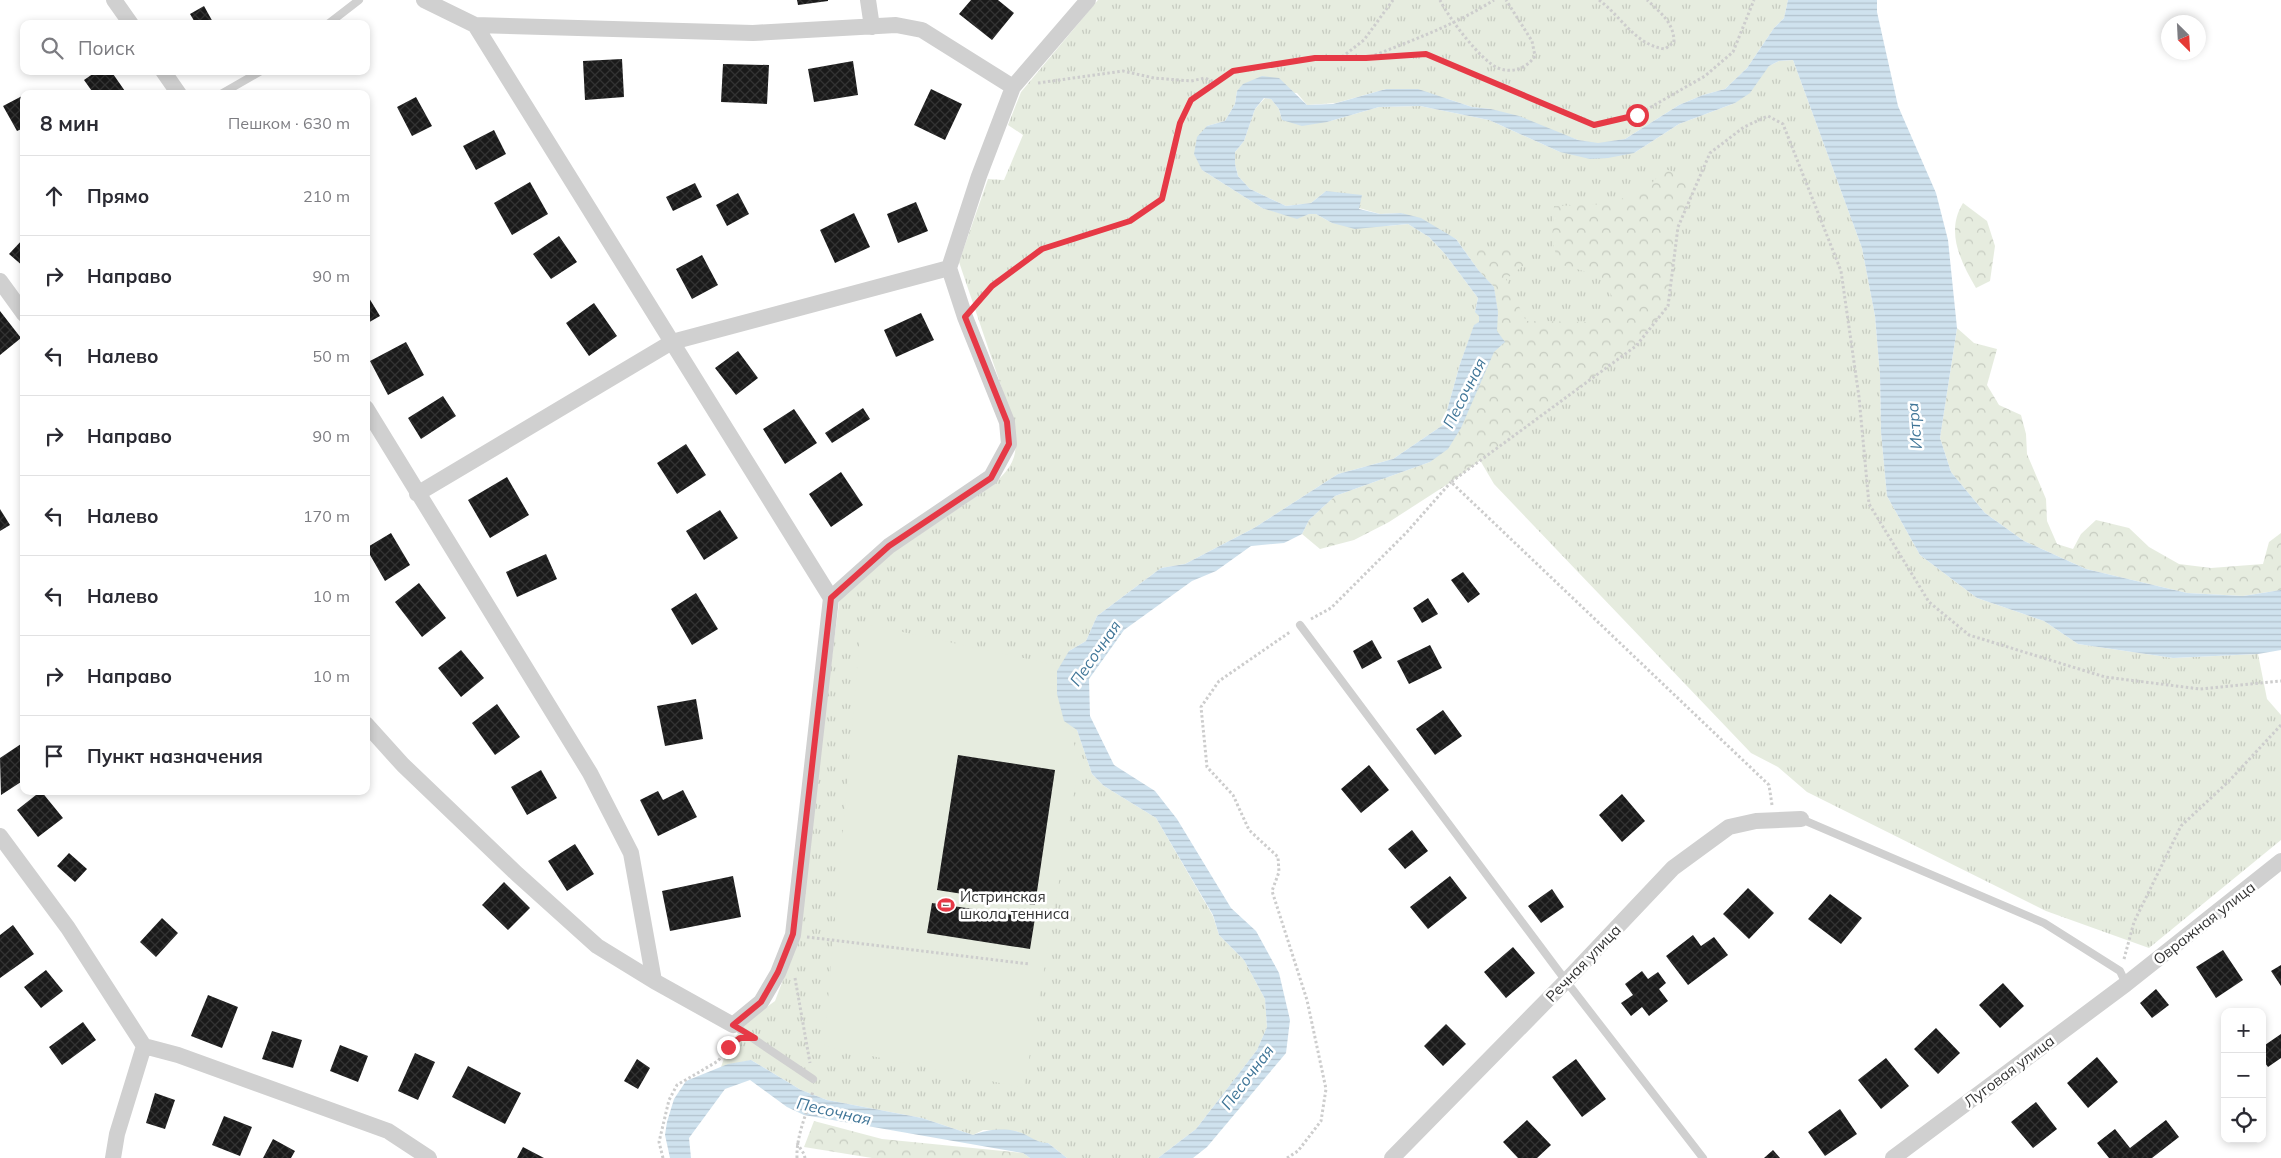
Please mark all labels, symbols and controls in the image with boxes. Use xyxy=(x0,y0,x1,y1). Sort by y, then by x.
north arrow xyxy=(2161,15,2206,60)
search box xyxy=(20,20,370,75)
icon: search xyxy=(38,34,66,62)
text: Поиск xyxy=(78,36,135,60)
route start xyxy=(1626,104,1649,127)
text: 8 мин xyxy=(40,110,99,136)
text: Пешком · 630 m xyxy=(228,113,350,133)
icon: ahead xyxy=(40,182,68,210)
text: Прямо xyxy=(87,184,149,208)
text: 210 m xyxy=(303,186,350,206)
icon: right xyxy=(40,262,68,290)
text: Направо xyxy=(87,264,172,288)
text: 90 m xyxy=(313,266,350,286)
icon: left xyxy=(40,342,68,370)
text: Налево xyxy=(87,344,159,368)
text: 50 m xyxy=(313,346,350,366)
water label: Песочная xyxy=(1438,355,1490,431)
water label: Истра xyxy=(1902,402,1926,450)
icon: right xyxy=(40,422,68,450)
text: Направо xyxy=(87,424,172,448)
text: 90 m xyxy=(313,426,350,446)
icon: left xyxy=(40,502,68,530)
text: Налево xyxy=(87,504,159,528)
text: 170 m xyxy=(303,506,350,526)
icon: left xyxy=(40,582,68,610)
text: Налево xyxy=(87,584,159,608)
text: 10 m xyxy=(313,586,350,606)
water label: Песочная xyxy=(1065,616,1125,690)
icon: right xyxy=(40,662,68,690)
text: Направо xyxy=(87,664,172,688)
text: 10 m xyxy=(313,666,350,686)
icon: arrive xyxy=(40,742,68,770)
text: Пункт назначения xyxy=(87,744,263,768)
street label: Овражная улица xyxy=(2149,877,2259,969)
place label: Истринская школа тенниса xyxy=(960,887,1069,923)
sports icon: Истринская школа тенниса xyxy=(936,895,956,915)
street label: Речная улица xyxy=(1541,920,1625,1006)
map controls xyxy=(2221,1008,2266,1143)
button: + xyxy=(2221,1008,2266,1053)
street label: Луговая улица xyxy=(1960,1031,2058,1111)
route end xyxy=(717,1036,740,1059)
water label: Песочная xyxy=(1216,1041,1278,1113)
button: − xyxy=(2221,1053,2266,1098)
water label: Песочная xyxy=(795,1093,873,1129)
button: locate xyxy=(2221,1098,2266,1143)

